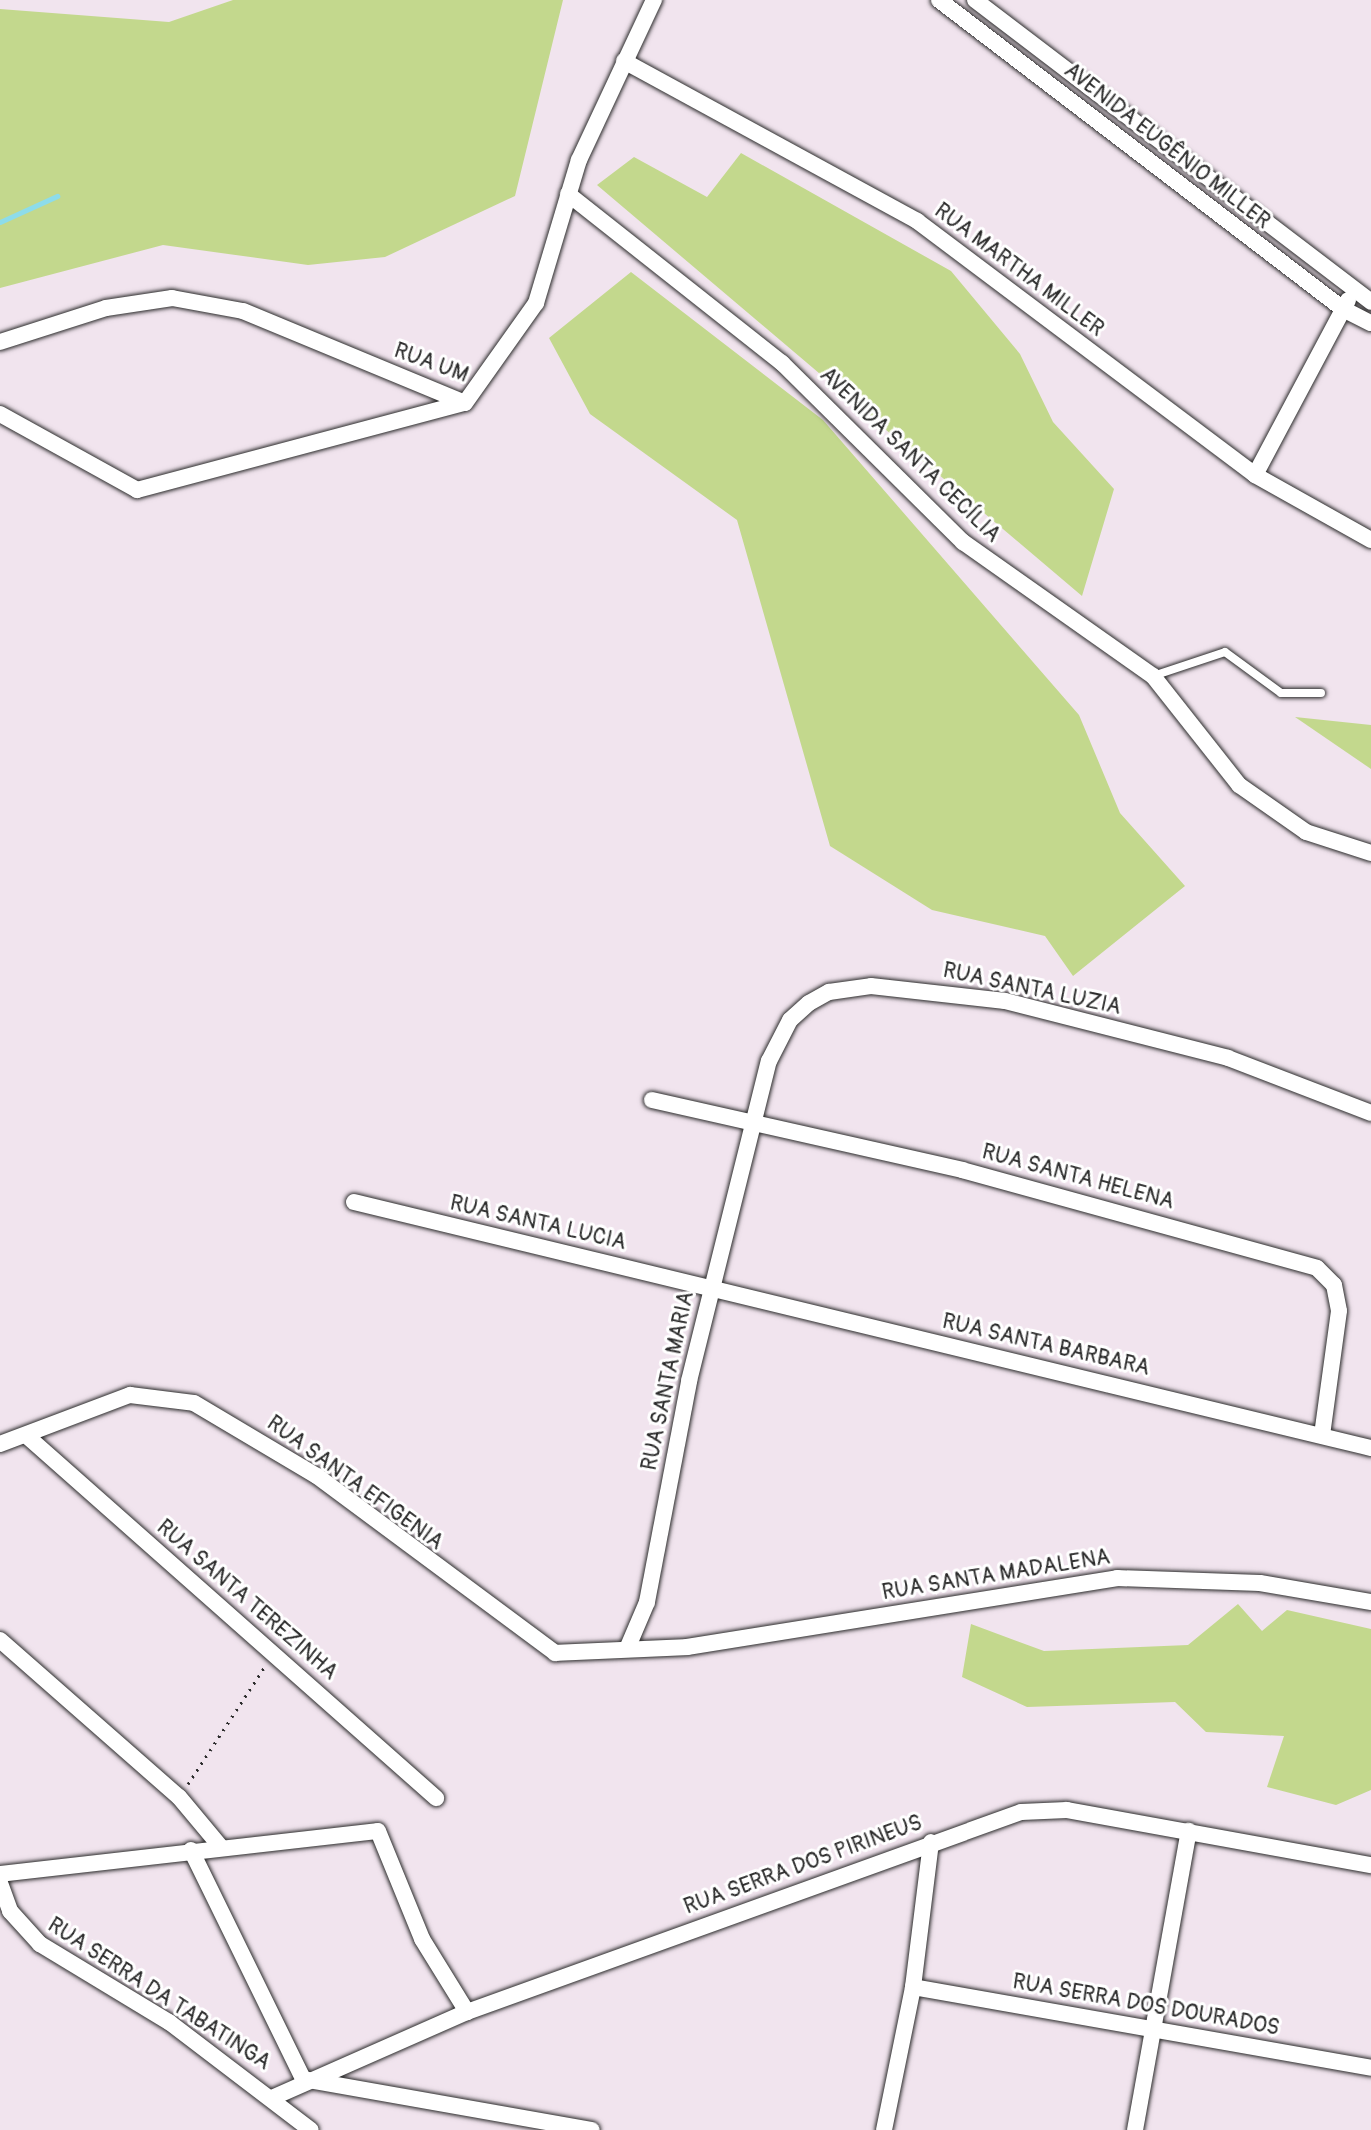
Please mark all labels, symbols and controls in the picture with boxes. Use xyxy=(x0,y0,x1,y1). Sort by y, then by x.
street label: AVENIDA EUGÊNIO MILLER xyxy=(1059,57,1275,235)
street label: RUA MARTHA MILLER xyxy=(929,198,1109,342)
street label: RUA UM xyxy=(390,337,472,389)
street label: AVENIDA SANTA CECÍLIA xyxy=(814,362,1006,548)
street label: RUA SANTA LUZIA xyxy=(941,957,1123,1021)
street label: RUA SANTA HELENA xyxy=(979,1139,1177,1215)
street label: RUA SANTA LUCIA xyxy=(447,1190,629,1256)
street label: RUA SANTA MARIA xyxy=(636,1289,700,1473)
street label: RUA SANTA BARBARA xyxy=(940,1308,1152,1382)
street label: RUA SANTA EFIGENIA xyxy=(262,1410,448,1556)
street label: RUA SANTA TEREZINHA xyxy=(151,1514,343,1686)
street label: RUA SANTA MADALENA xyxy=(880,1544,1112,1606)
street label: RUA SERRA DOS PIRINEUS xyxy=(680,1810,926,1920)
street label: RUA SERRA DA TABATINGA xyxy=(43,1912,275,2076)
street label: RUA SERRA DOS DOURADOS xyxy=(1011,1969,1281,2041)

